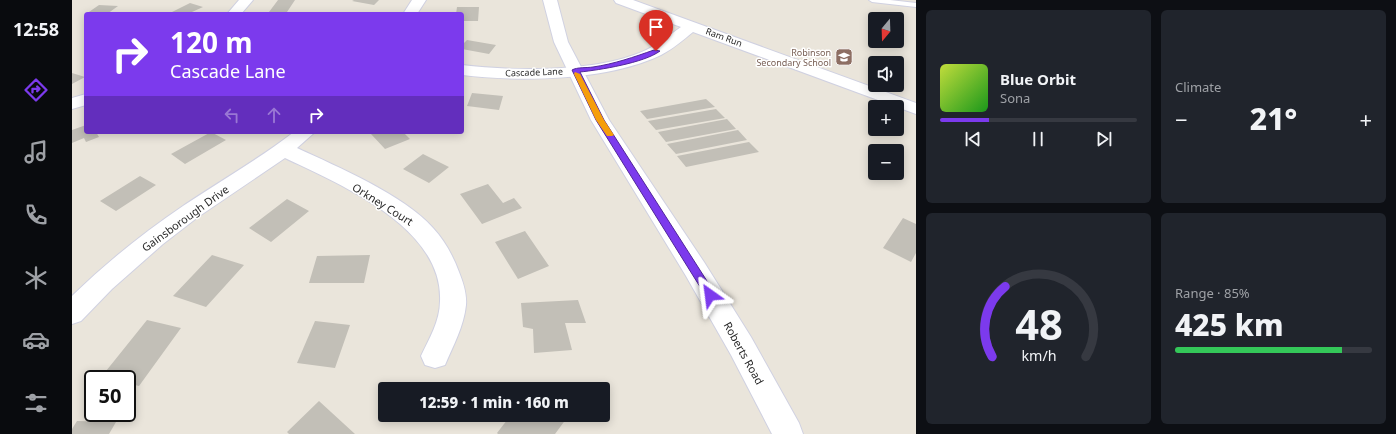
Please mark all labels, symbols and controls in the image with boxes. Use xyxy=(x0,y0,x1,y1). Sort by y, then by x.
pin xyxy=(639,10,673,51)
north arrow xyxy=(868,12,904,48)
map controls xyxy=(868,12,904,180)
icon: arrive xyxy=(645,16,667,38)
text: 12:58 xyxy=(13,17,59,41)
text: 120 m xyxy=(170,23,253,61)
street label: Ram Run xyxy=(704,24,744,50)
icon: right xyxy=(104,28,156,80)
place label: Robinson Secondary School xyxy=(756,46,831,69)
school or university icon: Robinson Secondary School xyxy=(834,47,854,67)
button: sound xyxy=(868,56,904,92)
text: Cascade Lane xyxy=(170,59,286,83)
street label: Cascade Lane xyxy=(505,64,563,80)
text: Blue Orbit xyxy=(1000,69,1076,89)
icon: directions xyxy=(22,76,50,104)
text: Climate xyxy=(1175,78,1221,96)
text: Sona xyxy=(1000,89,1030,107)
text: 21° xyxy=(1250,98,1297,139)
button: + xyxy=(868,100,904,136)
icon: left xyxy=(221,104,243,126)
icon: ahead xyxy=(263,104,285,126)
icon: right xyxy=(305,104,327,126)
text: − xyxy=(1175,104,1188,134)
text: + xyxy=(1359,104,1372,134)
icon: previous xyxy=(962,128,984,150)
icon: pause xyxy=(1027,128,1049,150)
icon: next xyxy=(1093,128,1115,150)
icon: music xyxy=(22,138,50,166)
button: − xyxy=(868,144,904,180)
street label: Orkney Court xyxy=(350,179,416,229)
street label: Gainsborough Drive xyxy=(139,181,231,255)
icon: phone xyxy=(22,201,50,229)
icon: climate xyxy=(22,264,50,292)
position arrow xyxy=(689,274,731,316)
text: Range · 85% xyxy=(1175,284,1250,302)
text: 48 xyxy=(1015,295,1062,351)
text: 425 km xyxy=(1175,304,1284,345)
street label: Roberts Road xyxy=(721,319,767,387)
icon: car xyxy=(22,326,50,354)
text: km/h xyxy=(1021,345,1056,364)
speed limit sign: 50 xyxy=(84,370,136,422)
icon: filters xyxy=(22,389,50,417)
text: 12:59 · 1 min · 160 m xyxy=(419,392,569,412)

